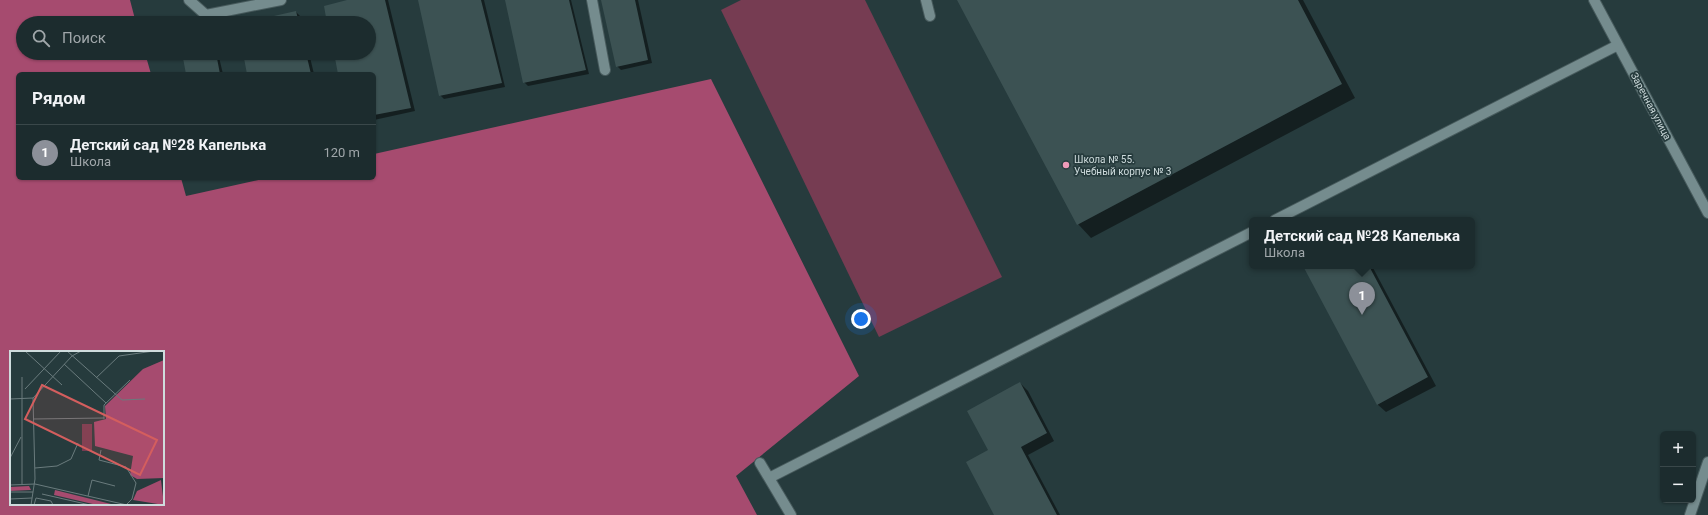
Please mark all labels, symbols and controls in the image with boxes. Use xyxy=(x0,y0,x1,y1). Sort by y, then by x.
search box xyxy=(16,16,376,60)
icon: search xyxy=(30,27,52,49)
text: Поиск xyxy=(62,29,106,47)
street label: Заречная улица xyxy=(1629,71,1673,141)
text: Рядом xyxy=(32,88,86,108)
text: Детский сад №28 Капелька xyxy=(70,136,266,154)
text: 1 xyxy=(41,145,49,160)
text: 120 m xyxy=(323,145,360,160)
text: Школа xyxy=(70,154,111,169)
place label: Школа № 55. Учебный корпус № 3 xyxy=(1074,154,1171,177)
marker: Школа № 55. Учебный корпус № 3 xyxy=(1061,160,1071,170)
popup xyxy=(1249,217,1475,269)
text: Детский сад №28 Капелька xyxy=(1264,227,1460,245)
text: Школа xyxy=(1264,245,1305,260)
pin: 1 xyxy=(1349,282,1375,315)
your location xyxy=(851,309,871,329)
inset map xyxy=(10,351,164,505)
map controls xyxy=(1660,431,1696,503)
button: + xyxy=(1660,431,1696,467)
button: − xyxy=(1660,467,1696,503)

